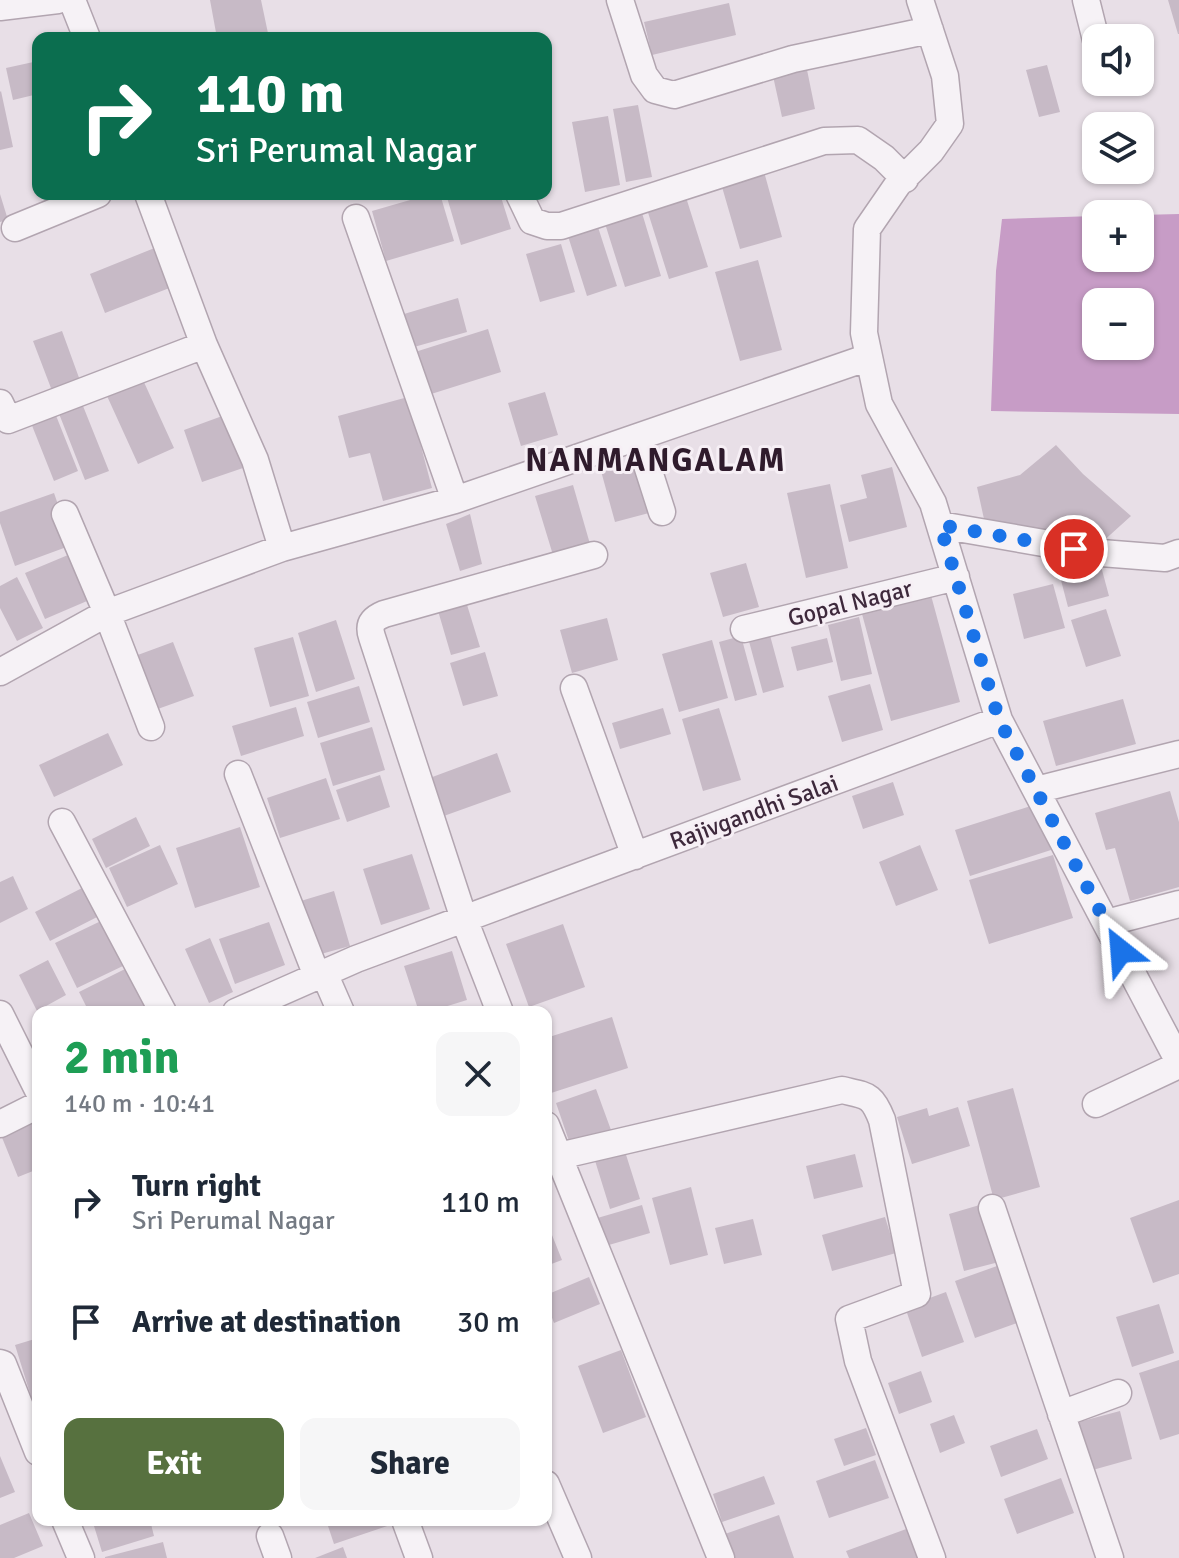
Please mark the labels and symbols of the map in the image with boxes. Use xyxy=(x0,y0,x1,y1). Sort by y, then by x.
district label: NANMANGALAM xyxy=(525,441,787,480)
pin xyxy=(1040,515,1108,583)
street label: Gopal Nagar xyxy=(785,573,915,633)
street label: Rajivgandhi Salai xyxy=(666,768,842,856)
position arrow xyxy=(1079,909,1163,993)

